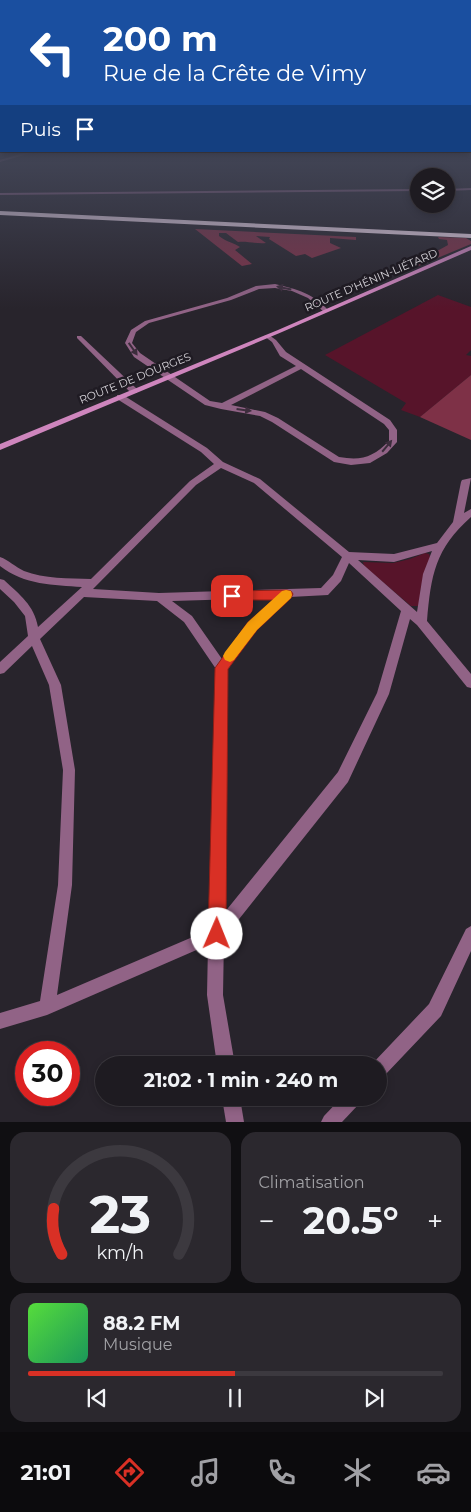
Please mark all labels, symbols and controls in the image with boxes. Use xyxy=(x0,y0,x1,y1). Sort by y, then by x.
text: 200 m xyxy=(103,17,218,60)
icon: left xyxy=(20,20,85,85)
text: Rue de la Crête de Vimy xyxy=(103,60,366,87)
icon: arrive xyxy=(71,115,99,143)
text: Puis xyxy=(20,118,61,141)
map controls xyxy=(410,168,455,213)
button: layers xyxy=(410,168,455,213)
street label: ROUTE D'HÉNIN-LIÉTARD xyxy=(302,246,440,314)
one-way arrow xyxy=(276,284,291,292)
one-way arrow xyxy=(128,342,137,356)
street label: ROUTE DE DOURGES xyxy=(77,349,193,407)
one-way arrow xyxy=(236,406,252,414)
one-way arrow xyxy=(382,440,393,453)
pin xyxy=(211,575,253,617)
icon: arrive xyxy=(218,582,246,610)
position arrow xyxy=(190,907,242,959)
speed limit sign: 30 xyxy=(15,1041,80,1106)
text: 21:02 · 1 min · 240 m xyxy=(144,1069,338,1092)
text: Climatisation xyxy=(259,1173,365,1192)
text: 23 xyxy=(90,1183,151,1246)
text: 20.5° xyxy=(303,1197,399,1244)
text: − xyxy=(259,1204,275,1238)
text: + xyxy=(427,1204,443,1238)
text: km/h xyxy=(96,1242,144,1263)
text: 88.2 FM xyxy=(103,1312,180,1335)
text: Musique xyxy=(103,1335,172,1354)
icon: previous xyxy=(83,1384,111,1412)
icon: pause xyxy=(221,1384,249,1412)
icon: next xyxy=(360,1384,388,1412)
icon: directions xyxy=(112,1455,147,1490)
icon: music xyxy=(188,1455,223,1490)
icon: phone xyxy=(264,1455,299,1490)
icon: climate xyxy=(340,1455,375,1490)
icon: car xyxy=(416,1455,451,1490)
text: 21:01 xyxy=(20,1459,71,1486)

